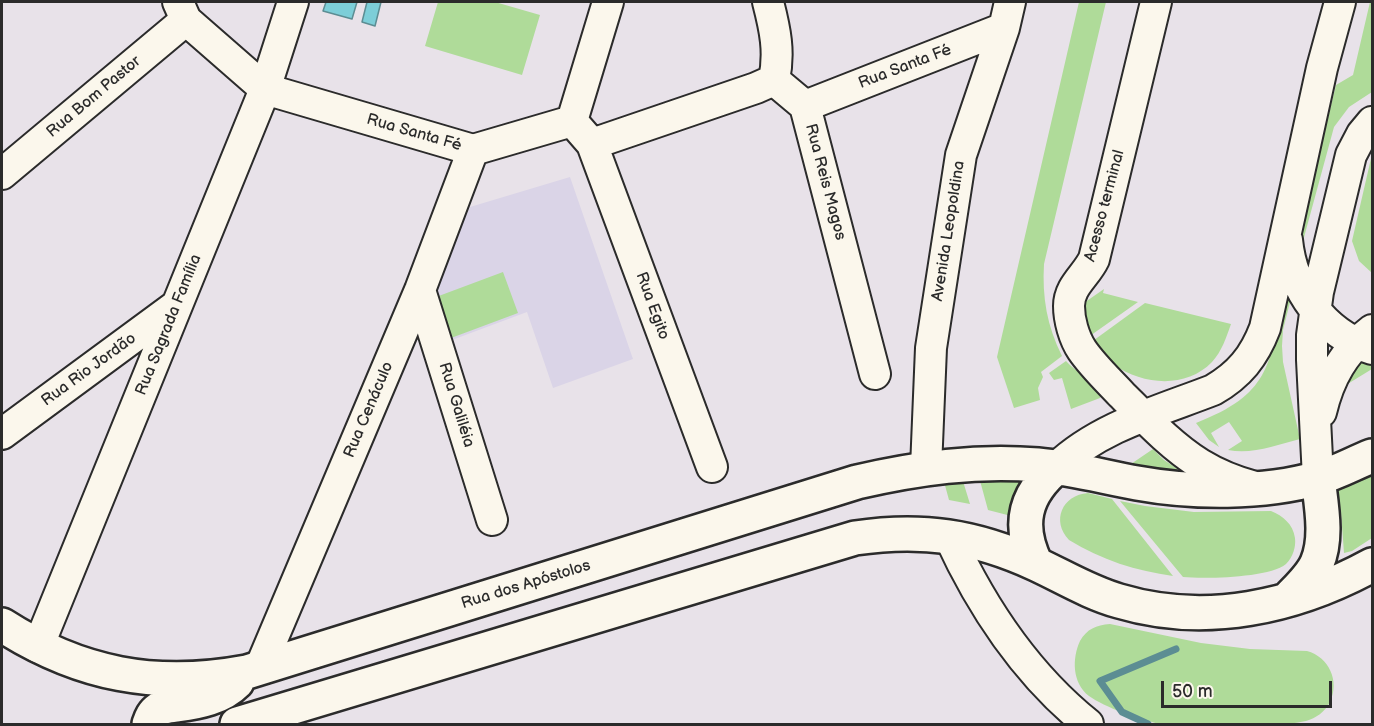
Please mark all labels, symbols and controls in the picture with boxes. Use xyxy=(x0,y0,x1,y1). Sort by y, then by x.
street label: Rua Santa Fé xyxy=(856,40,954,94)
street label: Rua Bom Pastor xyxy=(43,52,145,142)
street label: Rua Santa Fé xyxy=(364,110,464,156)
street label: Rua Reis Magos xyxy=(800,122,850,242)
street label: Acesso terminal xyxy=(1081,148,1129,264)
street label: Avenida Leopoldina xyxy=(928,159,970,303)
street label: Rua Sagrada Família xyxy=(132,252,206,398)
street label: Rua Egito xyxy=(631,269,673,343)
street label: Rua Rio Jordão xyxy=(38,329,140,411)
street label: Rua Cenáculo xyxy=(340,359,398,461)
street label: Rua Galiléia xyxy=(434,360,478,450)
street label: Rua dos Apóstolos xyxy=(459,556,593,614)
scale bar xyxy=(1164,669,1335,707)
text: 50 m xyxy=(1172,681,1213,702)

